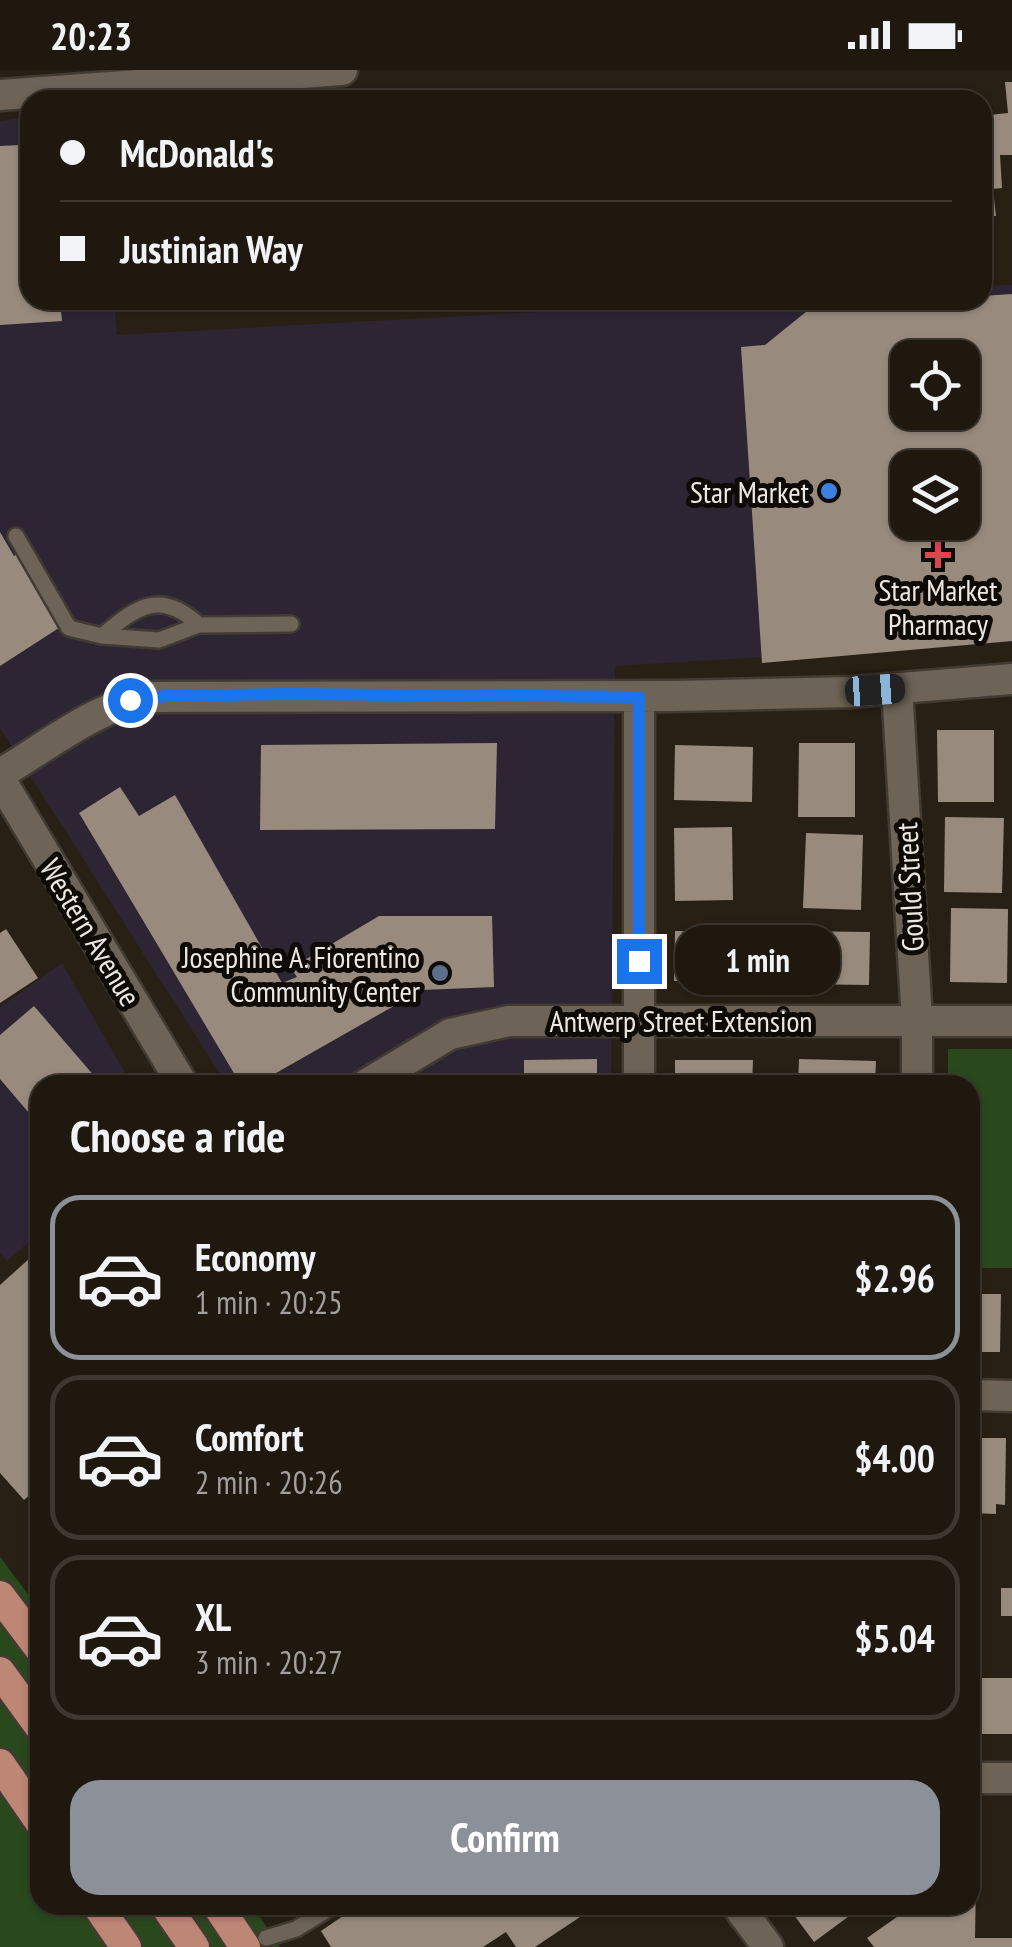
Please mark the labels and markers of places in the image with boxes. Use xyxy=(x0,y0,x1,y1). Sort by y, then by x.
place label: Star Market xyxy=(690,472,810,511)
marker: Star Market xyxy=(818,480,840,502)
marker: Star Market Pharmacy xyxy=(927,544,949,566)
place label: Star Market Pharmacy xyxy=(879,570,998,643)
place label: Josephine A. Fiorentino Community Center xyxy=(181,937,421,1010)
marker: Josephine A. Fiorentino Community Center xyxy=(429,962,451,984)

